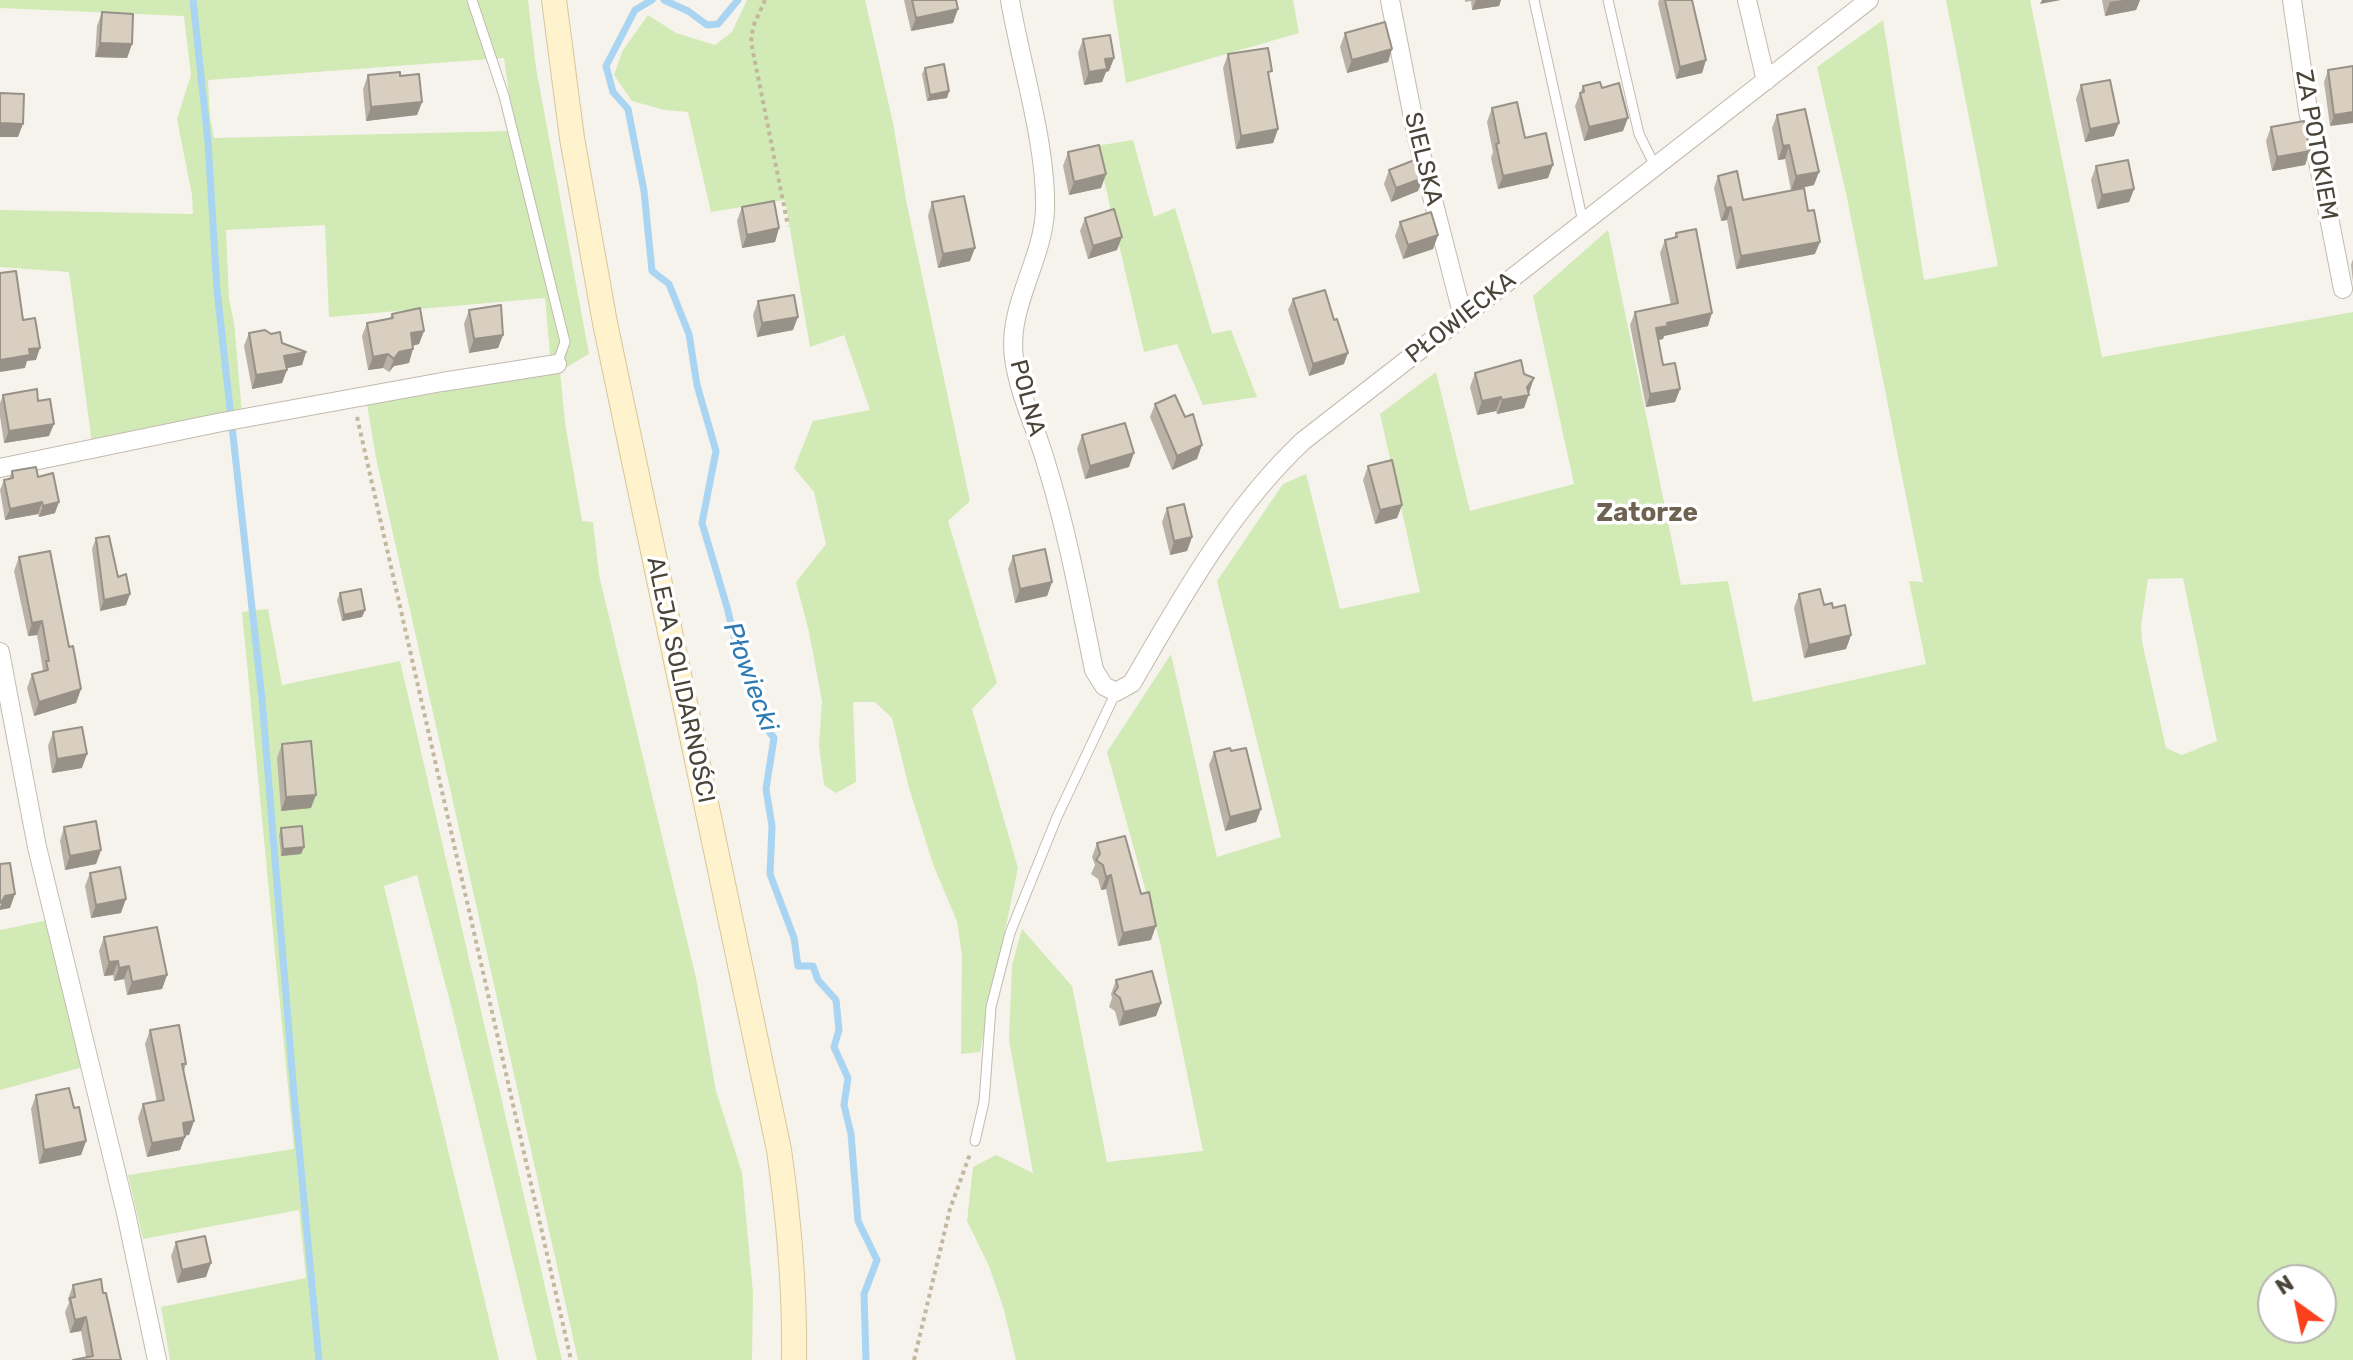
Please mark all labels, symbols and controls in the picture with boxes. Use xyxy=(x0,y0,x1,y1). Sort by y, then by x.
street label: ZA POTOKIEM xyxy=(2289,68,2343,222)
street label: SIELSKA xyxy=(1398,109,1448,209)
street label: PŁOWIECKA xyxy=(1400,266,1522,370)
street label: POLNA xyxy=(1003,357,1051,439)
district label: Zatorze xyxy=(1596,497,1698,529)
street label: ALEJA SOLIDARNOŚCI xyxy=(640,554,720,806)
water label: Płowiecki xyxy=(716,618,784,736)
north arrow xyxy=(2257,1264,2337,1344)
text: N xyxy=(2271,1270,2299,1301)

